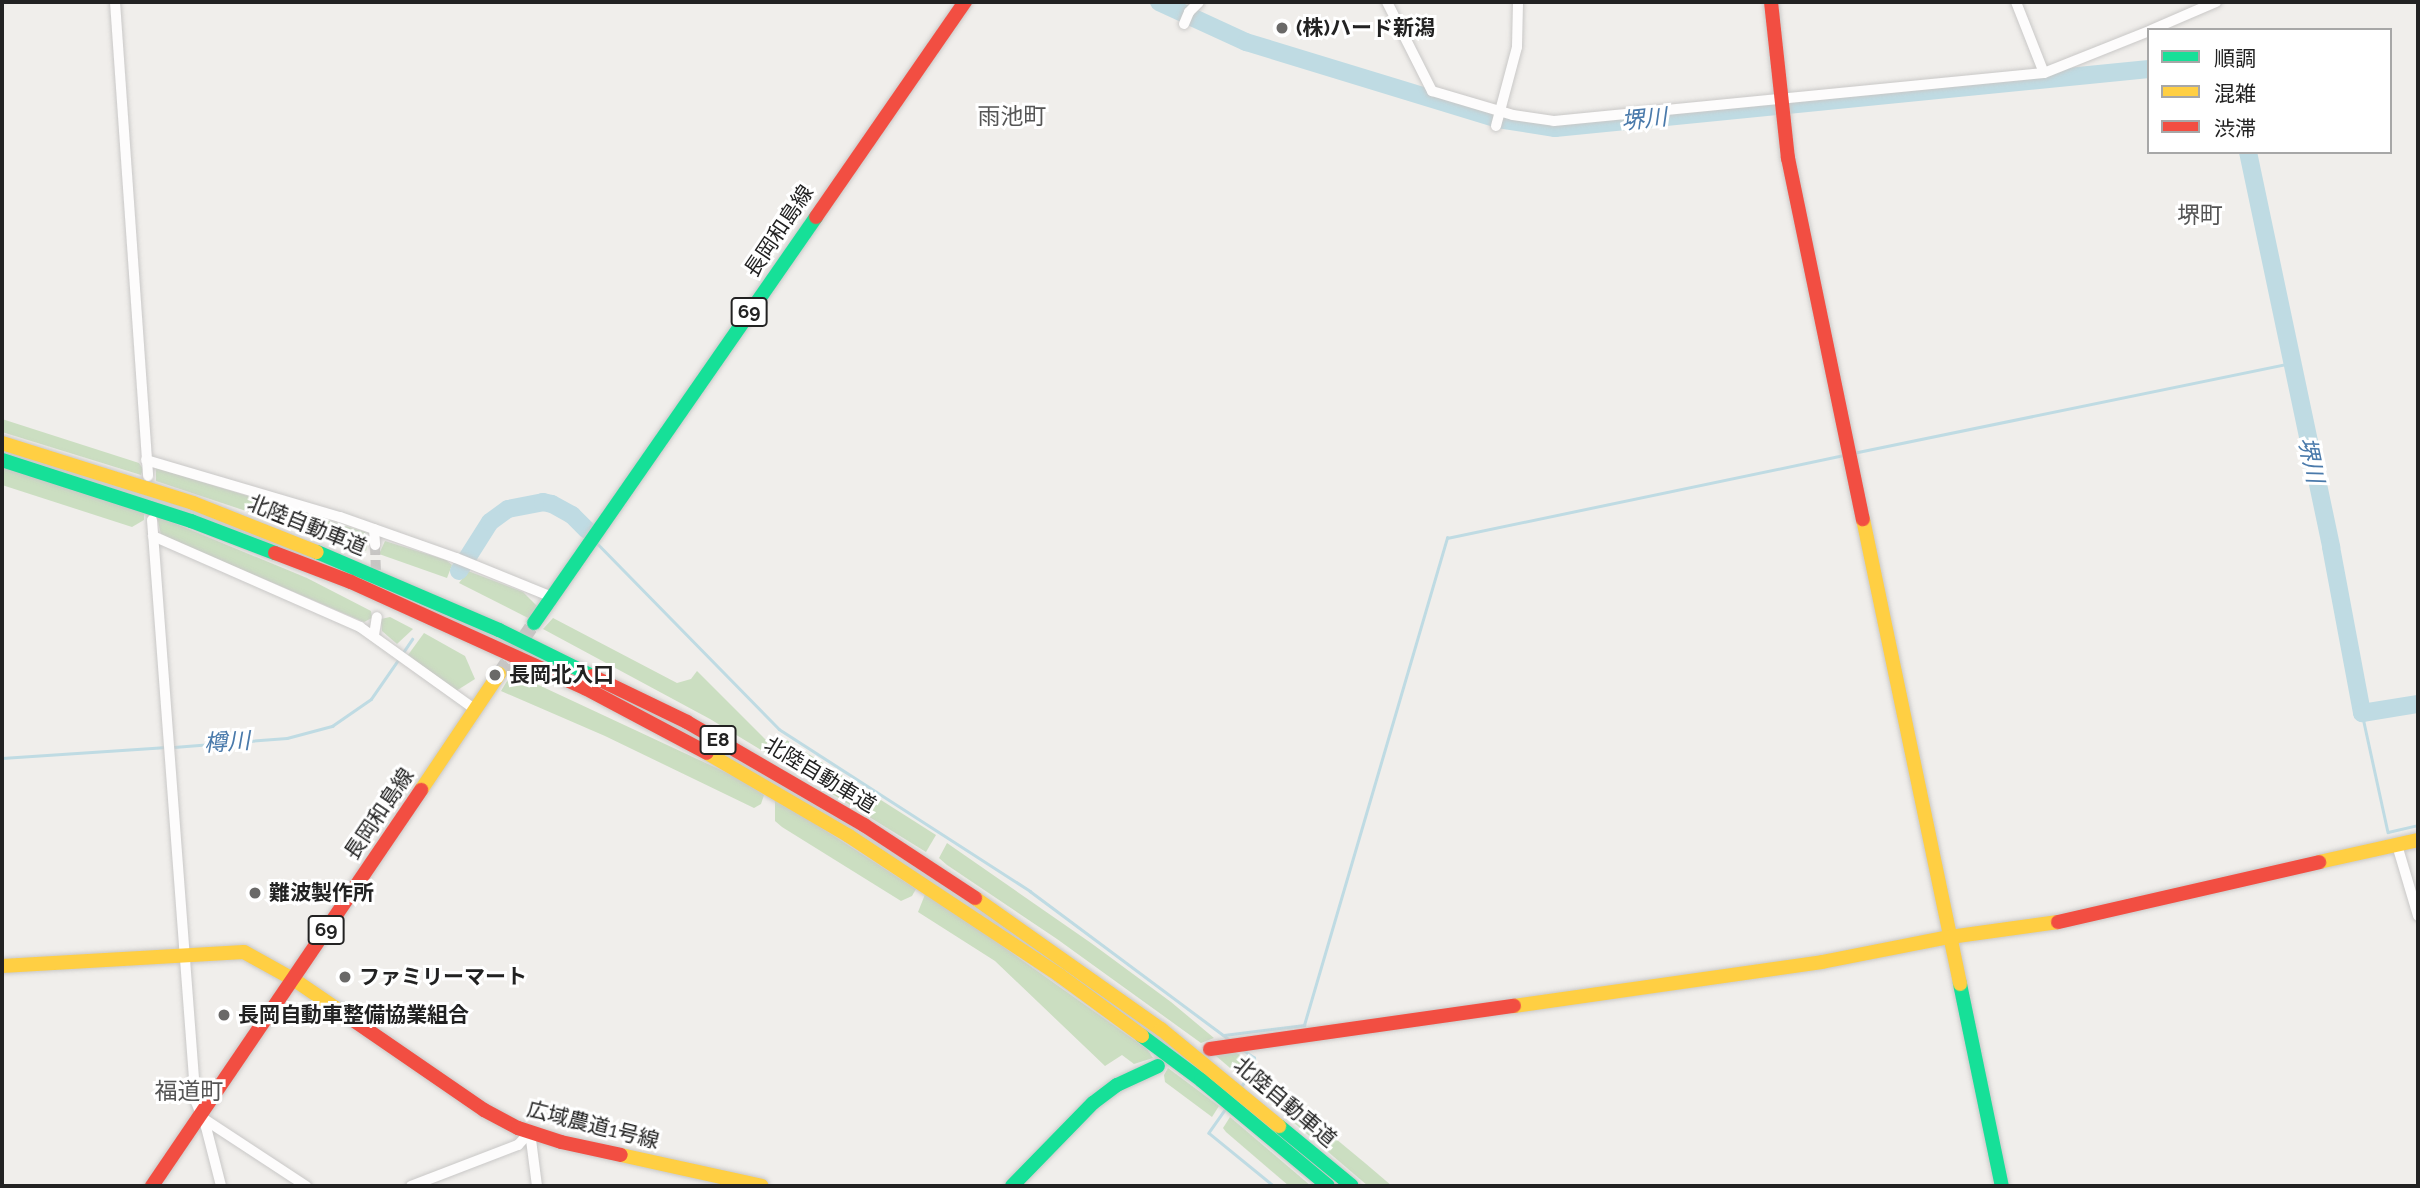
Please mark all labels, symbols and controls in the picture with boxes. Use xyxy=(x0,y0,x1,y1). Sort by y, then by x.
place label: (株)ハード新潟 xyxy=(1296,15,1435,41)
marker: (株)ハード新潟 xyxy=(1274,20,1290,36)
legend xyxy=(2147,28,2392,154)
text: 順調 xyxy=(2214,46,2256,71)
text: 混雑 xyxy=(2214,81,2256,106)
district label: 雨池町 xyxy=(978,102,1046,130)
water label: 堺川 xyxy=(1620,103,1668,135)
text: 渋滞 xyxy=(2214,116,2256,141)
street label: 長岡和島線 xyxy=(739,180,819,282)
district label: 堺町 xyxy=(2177,201,2223,229)
road number: 69 xyxy=(730,296,768,328)
water label: 堺川 xyxy=(2293,435,2329,485)
street label: 北陸自動車道 xyxy=(244,490,370,560)
place label: 長岡北入口 xyxy=(509,662,614,688)
marker: 長岡北入口 xyxy=(487,667,503,683)
road number: E8 xyxy=(699,724,737,755)
water label: 樽川 xyxy=(203,727,251,757)
street label: 北陸自動車道 xyxy=(760,732,880,818)
street label: 長岡和島線 xyxy=(339,763,419,865)
place label: 難波製作所 xyxy=(269,880,374,906)
marker: 難波製作所 xyxy=(247,885,263,901)
road number: 69 xyxy=(307,914,345,946)
place label: ファミリーマート xyxy=(359,964,527,990)
marker: ファミリーマート xyxy=(337,969,353,985)
place label: 長岡自動車整備協業組合 xyxy=(238,1002,469,1028)
marker: 長岡自動車整備協業組合 xyxy=(216,1007,232,1023)
street label: 北陸自動車道 xyxy=(1229,1052,1341,1152)
district label: 福道町 xyxy=(155,1077,223,1105)
street label: 広域農道1号線 xyxy=(524,1096,662,1154)

